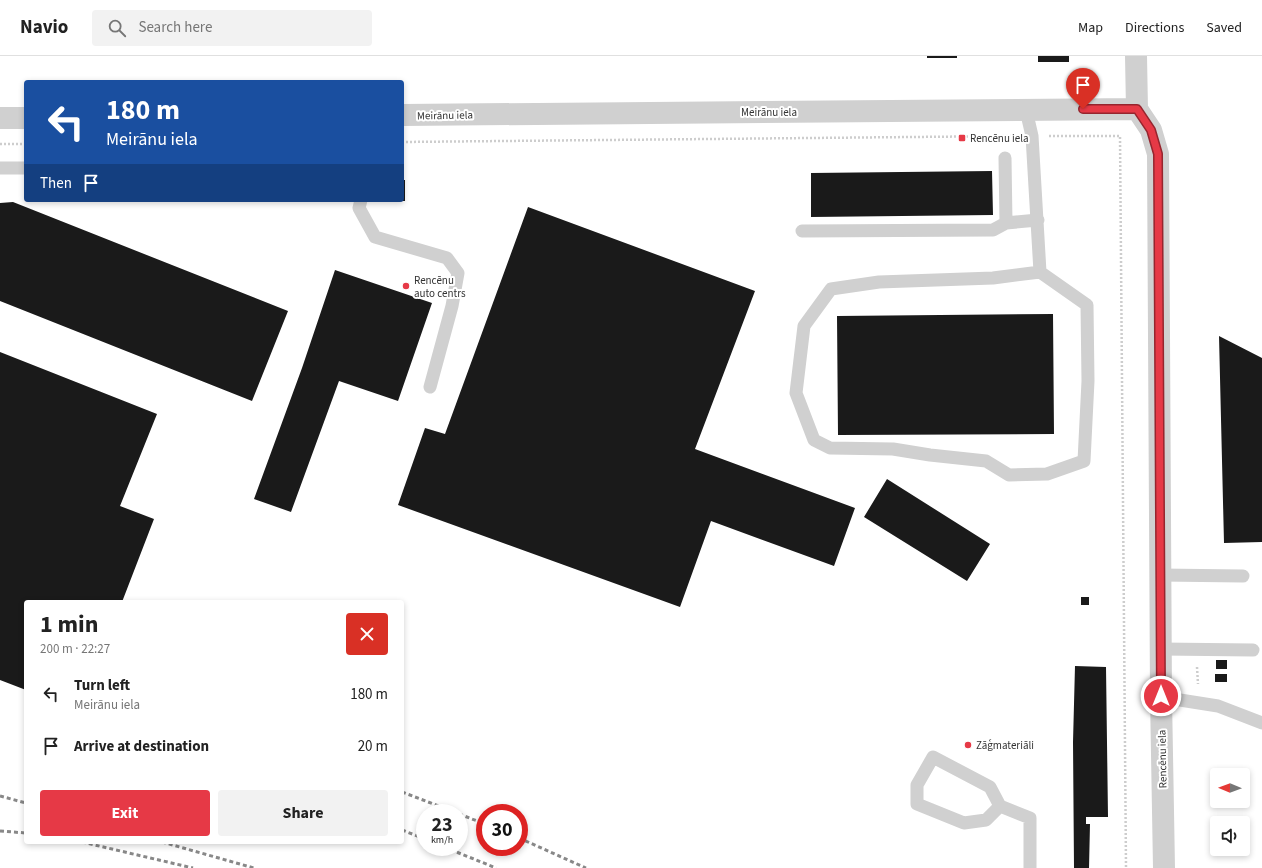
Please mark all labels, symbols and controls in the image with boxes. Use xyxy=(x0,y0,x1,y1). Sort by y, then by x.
search box xyxy=(92,10,372,46)
text: Navio xyxy=(20,14,68,41)
icon: search xyxy=(106,17,128,39)
text: Search here xyxy=(138,17,212,38)
text: Map xyxy=(1078,18,1103,38)
text: Directions xyxy=(1125,18,1184,38)
text: Saved xyxy=(1206,18,1242,38)
pin xyxy=(1066,68,1100,109)
icon: arrive xyxy=(1072,74,1094,96)
text: 180 m xyxy=(106,90,180,130)
icon: left xyxy=(40,96,92,148)
street label: Meirānu iela xyxy=(741,105,797,120)
street label: Meirānu iela xyxy=(417,108,473,123)
text: Meirānu iela xyxy=(106,127,198,152)
place label: Rencēnu iela xyxy=(970,131,1029,146)
marker: Rencēnu iela xyxy=(957,133,967,143)
icon: arrive xyxy=(80,172,102,194)
text: Then xyxy=(40,173,72,194)
place label: Rencēnu auto centrs xyxy=(414,273,466,301)
marker: Rencēnu auto centrs xyxy=(401,281,411,291)
text: 1 min xyxy=(40,607,98,642)
button: close xyxy=(346,613,388,655)
text: 200 m · 22:27 xyxy=(40,640,110,658)
text: Turn left xyxy=(74,675,130,696)
position arrow xyxy=(1140,675,1182,717)
icon: left xyxy=(40,683,62,705)
text: 180 m xyxy=(350,684,388,705)
text: Meirānu iela xyxy=(74,696,140,714)
street label: Rencēnu iela xyxy=(1154,730,1171,788)
icon: arrive xyxy=(40,735,62,757)
text: Arrive at destination xyxy=(74,736,209,757)
text: 20 m xyxy=(358,736,388,757)
place label: Zāģmateriāli xyxy=(976,738,1034,753)
marker: Zāģmateriāli xyxy=(963,740,973,750)
north arrow xyxy=(1210,768,1250,808)
map controls xyxy=(1210,768,1250,856)
button: Exit xyxy=(40,790,210,836)
button: Share xyxy=(218,790,388,836)
speed limit sign: 30 xyxy=(476,804,528,856)
text: 23 xyxy=(431,811,453,839)
button: sound xyxy=(1210,816,1250,856)
text: km/h xyxy=(431,833,453,847)

